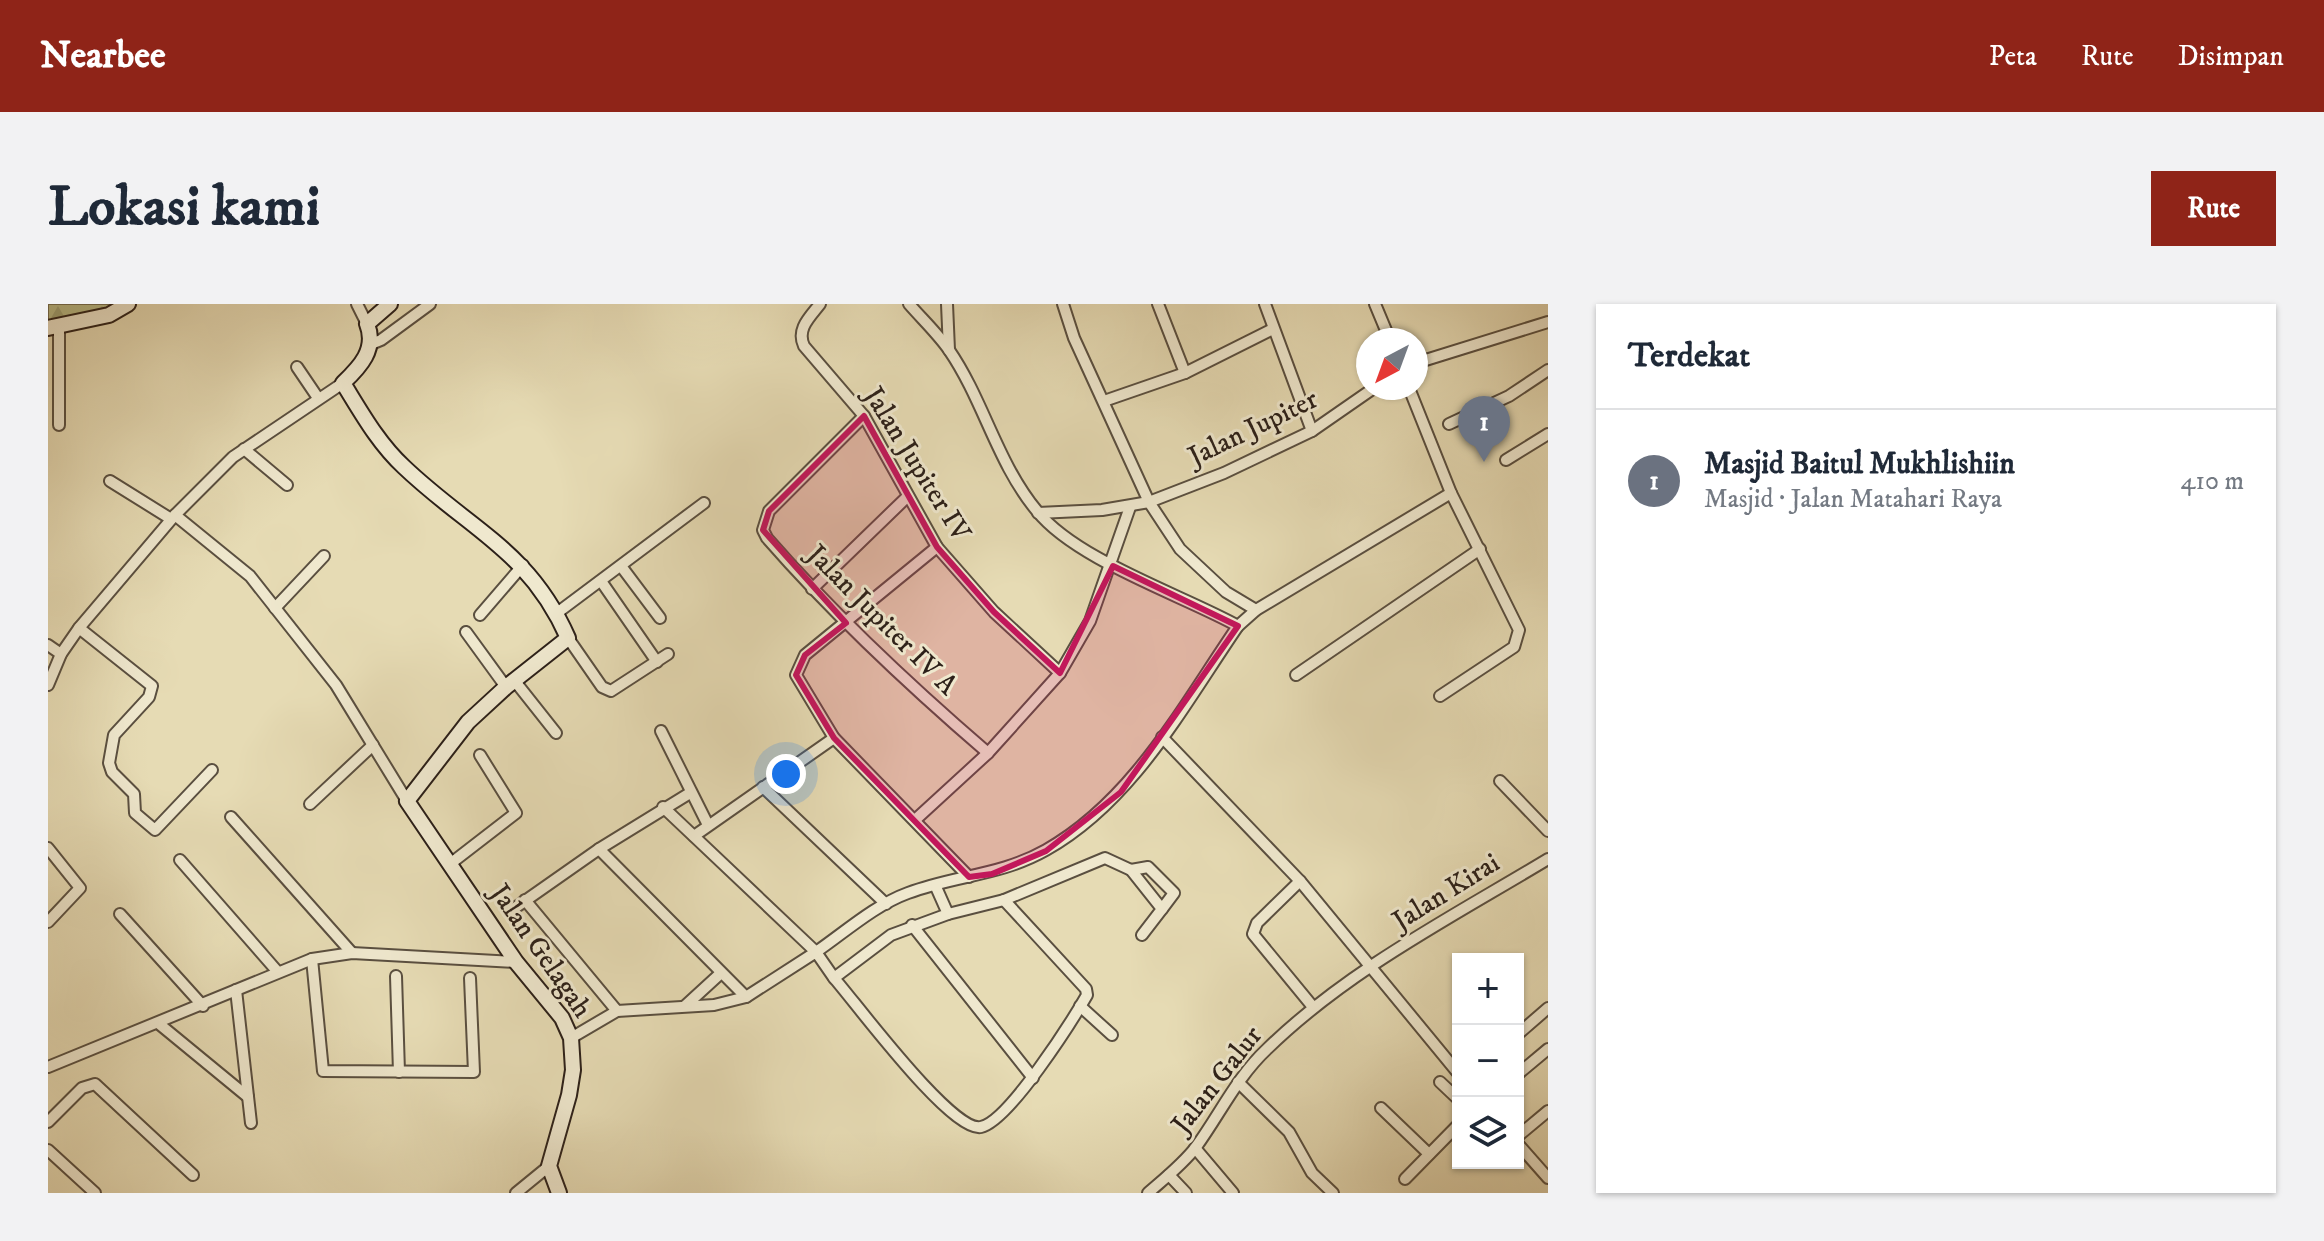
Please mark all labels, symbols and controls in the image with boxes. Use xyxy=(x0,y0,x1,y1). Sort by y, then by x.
text: Nearbee xyxy=(40,32,166,80)
text: Peta xyxy=(1989,39,2037,74)
text: Rute xyxy=(2081,39,2134,74)
text: Disimpan xyxy=(2178,39,2284,74)
button: Rute xyxy=(2151,171,2276,246)
text: Lokasi kami xyxy=(48,173,320,243)
north arrow xyxy=(1356,328,1428,400)
text: Terdekat xyxy=(1628,335,1750,377)
street label: Jalan Jupiter IV xyxy=(854,378,979,549)
street label: Jalan Jupiter xyxy=(1180,381,1324,476)
pin: 1 xyxy=(1458,396,1510,462)
text: Masjid Baitul Mukhlishiin xyxy=(1704,446,2015,483)
text: 1 xyxy=(1649,465,1659,498)
text: 410 m xyxy=(2180,465,2244,498)
text: Masjid · Jalan Matahari Raya xyxy=(1704,483,2002,516)
street label: Jalan Jupiter IV A xyxy=(797,535,965,703)
your location xyxy=(766,754,806,794)
street label: Jalan Kirai xyxy=(1383,845,1506,940)
street label: Jalan Gelagah xyxy=(480,875,600,1025)
map controls xyxy=(1452,953,1524,1169)
button: + xyxy=(1452,953,1524,1025)
street label: Jalan Galur xyxy=(1162,1019,1270,1143)
button: − xyxy=(1452,1025,1524,1097)
button: layers xyxy=(1452,1097,1524,1169)

